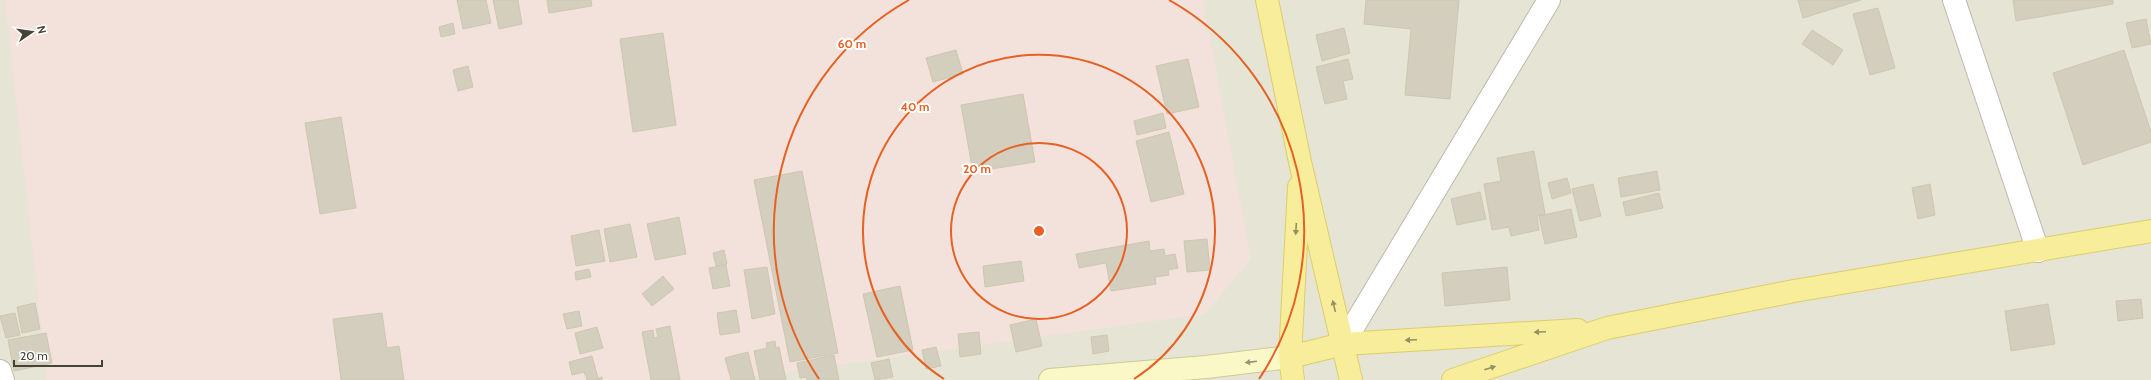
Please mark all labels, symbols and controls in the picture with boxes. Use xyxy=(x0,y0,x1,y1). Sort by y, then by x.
north arrow xyxy=(12,12,52,52)
text: N xyxy=(34,24,49,35)
text: 60 m xyxy=(838,36,866,51)
text: 40 m xyxy=(900,99,930,114)
text: 20 m xyxy=(963,161,991,176)
one-way arrow xyxy=(1293,223,1300,235)
centre of rings xyxy=(1032,224,1046,238)
one-way arrow xyxy=(1330,300,1336,313)
one-way arrow xyxy=(1534,329,1546,336)
one-way arrow xyxy=(1404,337,1417,344)
scale bar xyxy=(14,342,102,368)
text: 20 m xyxy=(20,348,48,363)
one-way arrow xyxy=(1245,359,1257,365)
one-way arrow xyxy=(1484,364,1496,370)

